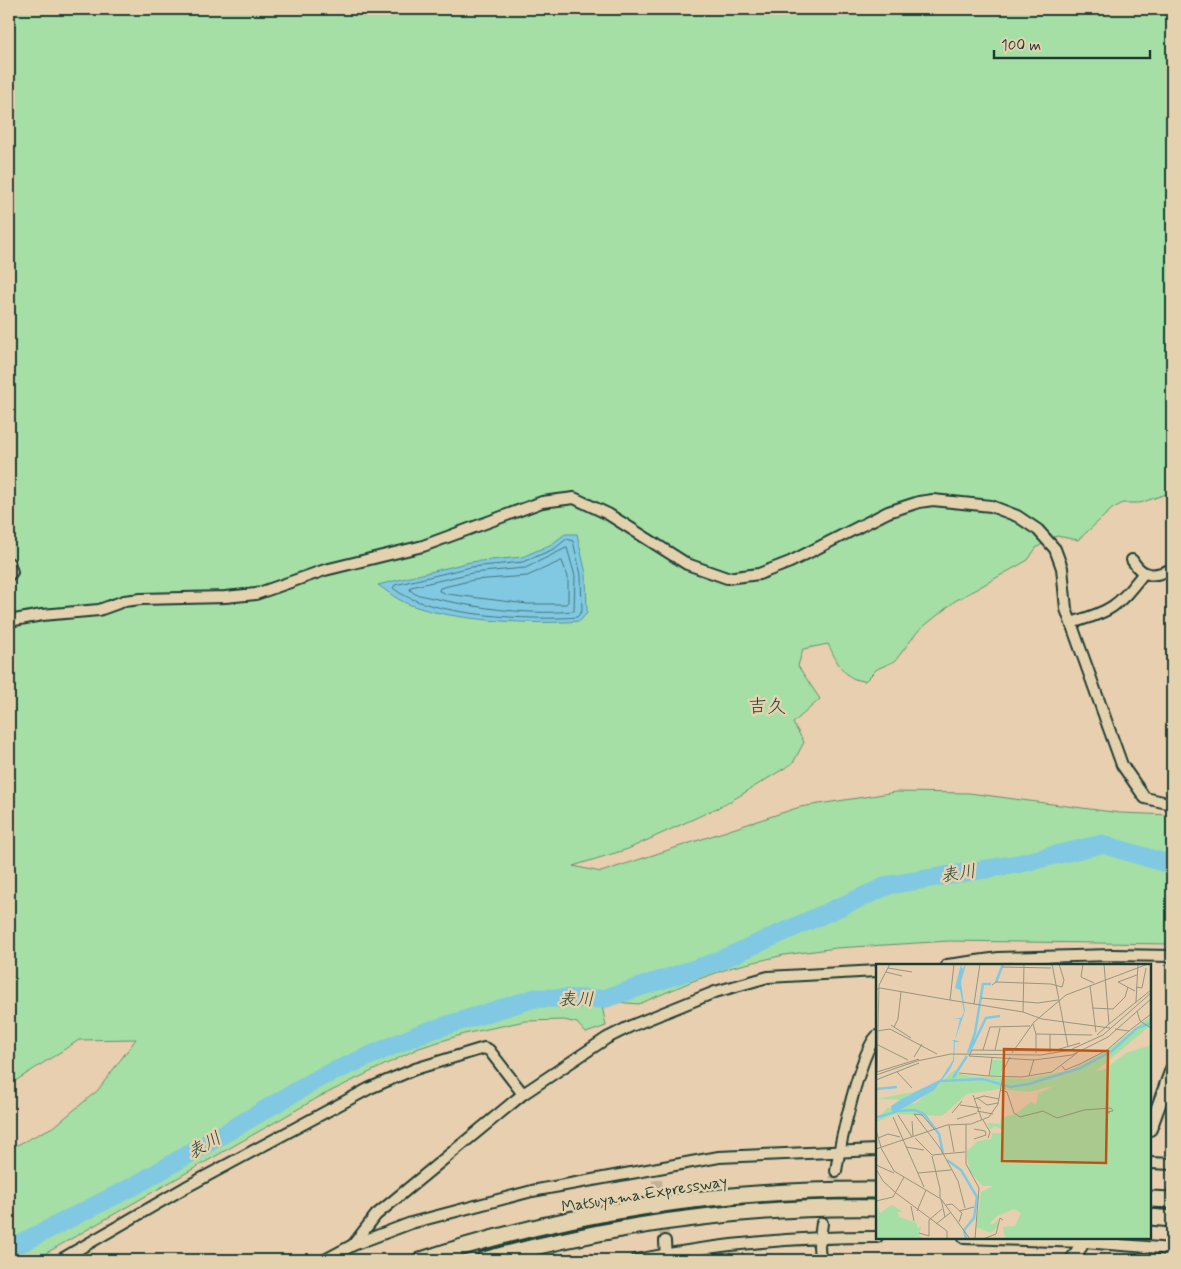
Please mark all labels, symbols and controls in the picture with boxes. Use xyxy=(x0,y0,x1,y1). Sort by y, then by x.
scale bar xyxy=(994,28,1150,60)
text: 100 m xyxy=(1001,36,1041,56)
district label: 吉久 xyxy=(748,694,786,719)
water label: 表川 xyxy=(939,859,978,889)
inset map xyxy=(876,964,1151,1239)
water label: 表川 xyxy=(558,988,594,1012)
water label: 表川 xyxy=(183,1126,226,1165)
street label: Matsuyama Expressway xyxy=(560,1171,729,1218)

